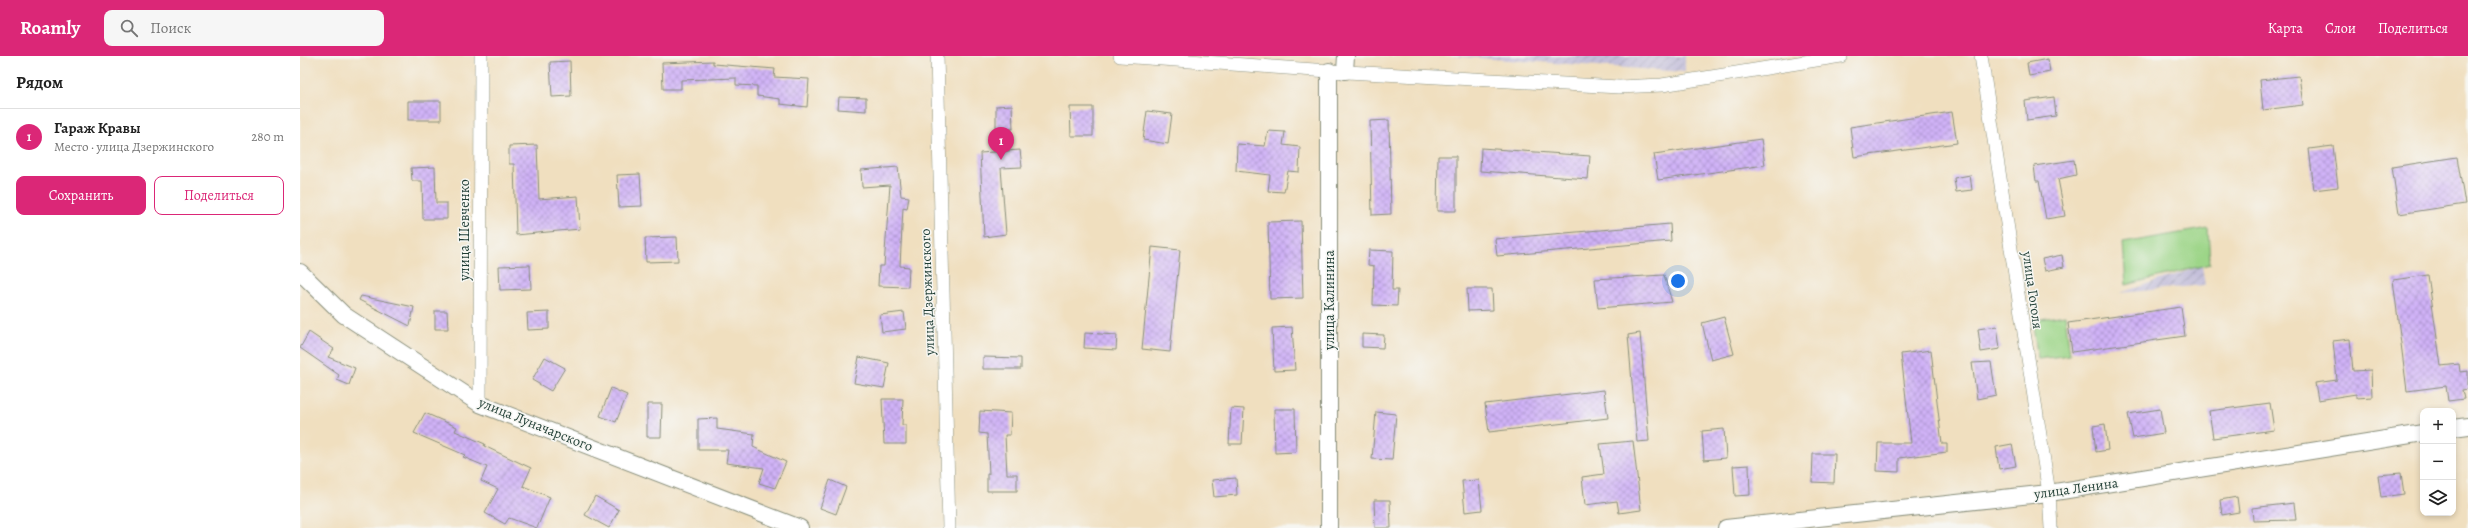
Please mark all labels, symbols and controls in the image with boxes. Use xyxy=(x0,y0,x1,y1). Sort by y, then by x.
search box xyxy=(104,10,384,46)
text: Roamly xyxy=(20,15,80,41)
icon: search xyxy=(118,17,140,39)
text: Поиск xyxy=(150,18,191,38)
text: Карта xyxy=(2268,19,2303,38)
text: Слои xyxy=(2325,19,2356,38)
text: Поделиться xyxy=(2378,19,2448,38)
text: Рядом xyxy=(16,71,63,94)
text: Гараж Кравы xyxy=(54,118,141,138)
pin: 1 xyxy=(988,127,1014,160)
text: 1 xyxy=(27,128,31,145)
text: 280 m xyxy=(251,128,284,145)
text: Место · улица Дзержинского xyxy=(54,138,214,155)
button: Сохранить xyxy=(16,176,146,215)
button: Поделиться xyxy=(154,176,284,215)
street label: улица Шевченко xyxy=(455,179,474,282)
street label: улица Дзержинского xyxy=(916,228,939,357)
street label: улица Гоголя xyxy=(2018,249,2047,330)
street label: улица Калинина xyxy=(1320,250,1339,351)
your location xyxy=(1668,271,1688,291)
street label: улица Луначарского xyxy=(475,392,596,456)
map controls xyxy=(2420,408,2456,516)
button: + xyxy=(2420,408,2456,444)
button: − xyxy=(2420,444,2456,480)
street label: улица Ленина xyxy=(2032,473,2120,504)
button: layers xyxy=(2420,480,2456,516)

